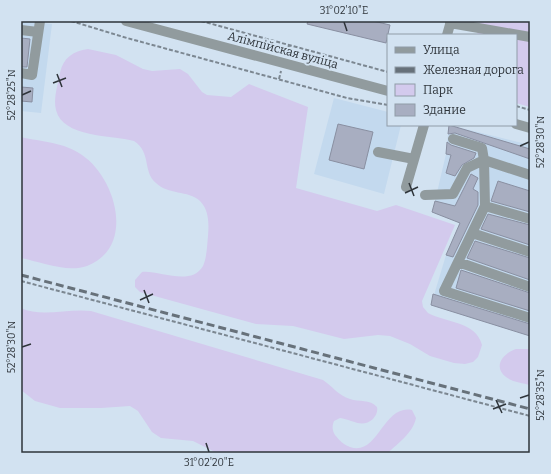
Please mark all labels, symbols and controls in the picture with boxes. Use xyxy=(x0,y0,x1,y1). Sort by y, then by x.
text: 31°02'10"E xyxy=(320,5,368,17)
street label: Алімпійская вуліца xyxy=(226,29,340,72)
legend xyxy=(387,34,517,126)
text: Улица xyxy=(423,43,460,57)
text: Железная дорога xyxy=(423,63,524,77)
text: 52°28'25"N xyxy=(6,69,18,121)
text: Парк xyxy=(423,83,453,97)
text: Здание xyxy=(423,103,466,117)
text: 52°28'30"N xyxy=(535,116,547,168)
text: 52°28'30"N xyxy=(6,321,18,373)
text: 52°28'35"N xyxy=(535,369,547,421)
text: 31°02'20"E xyxy=(184,457,234,469)

